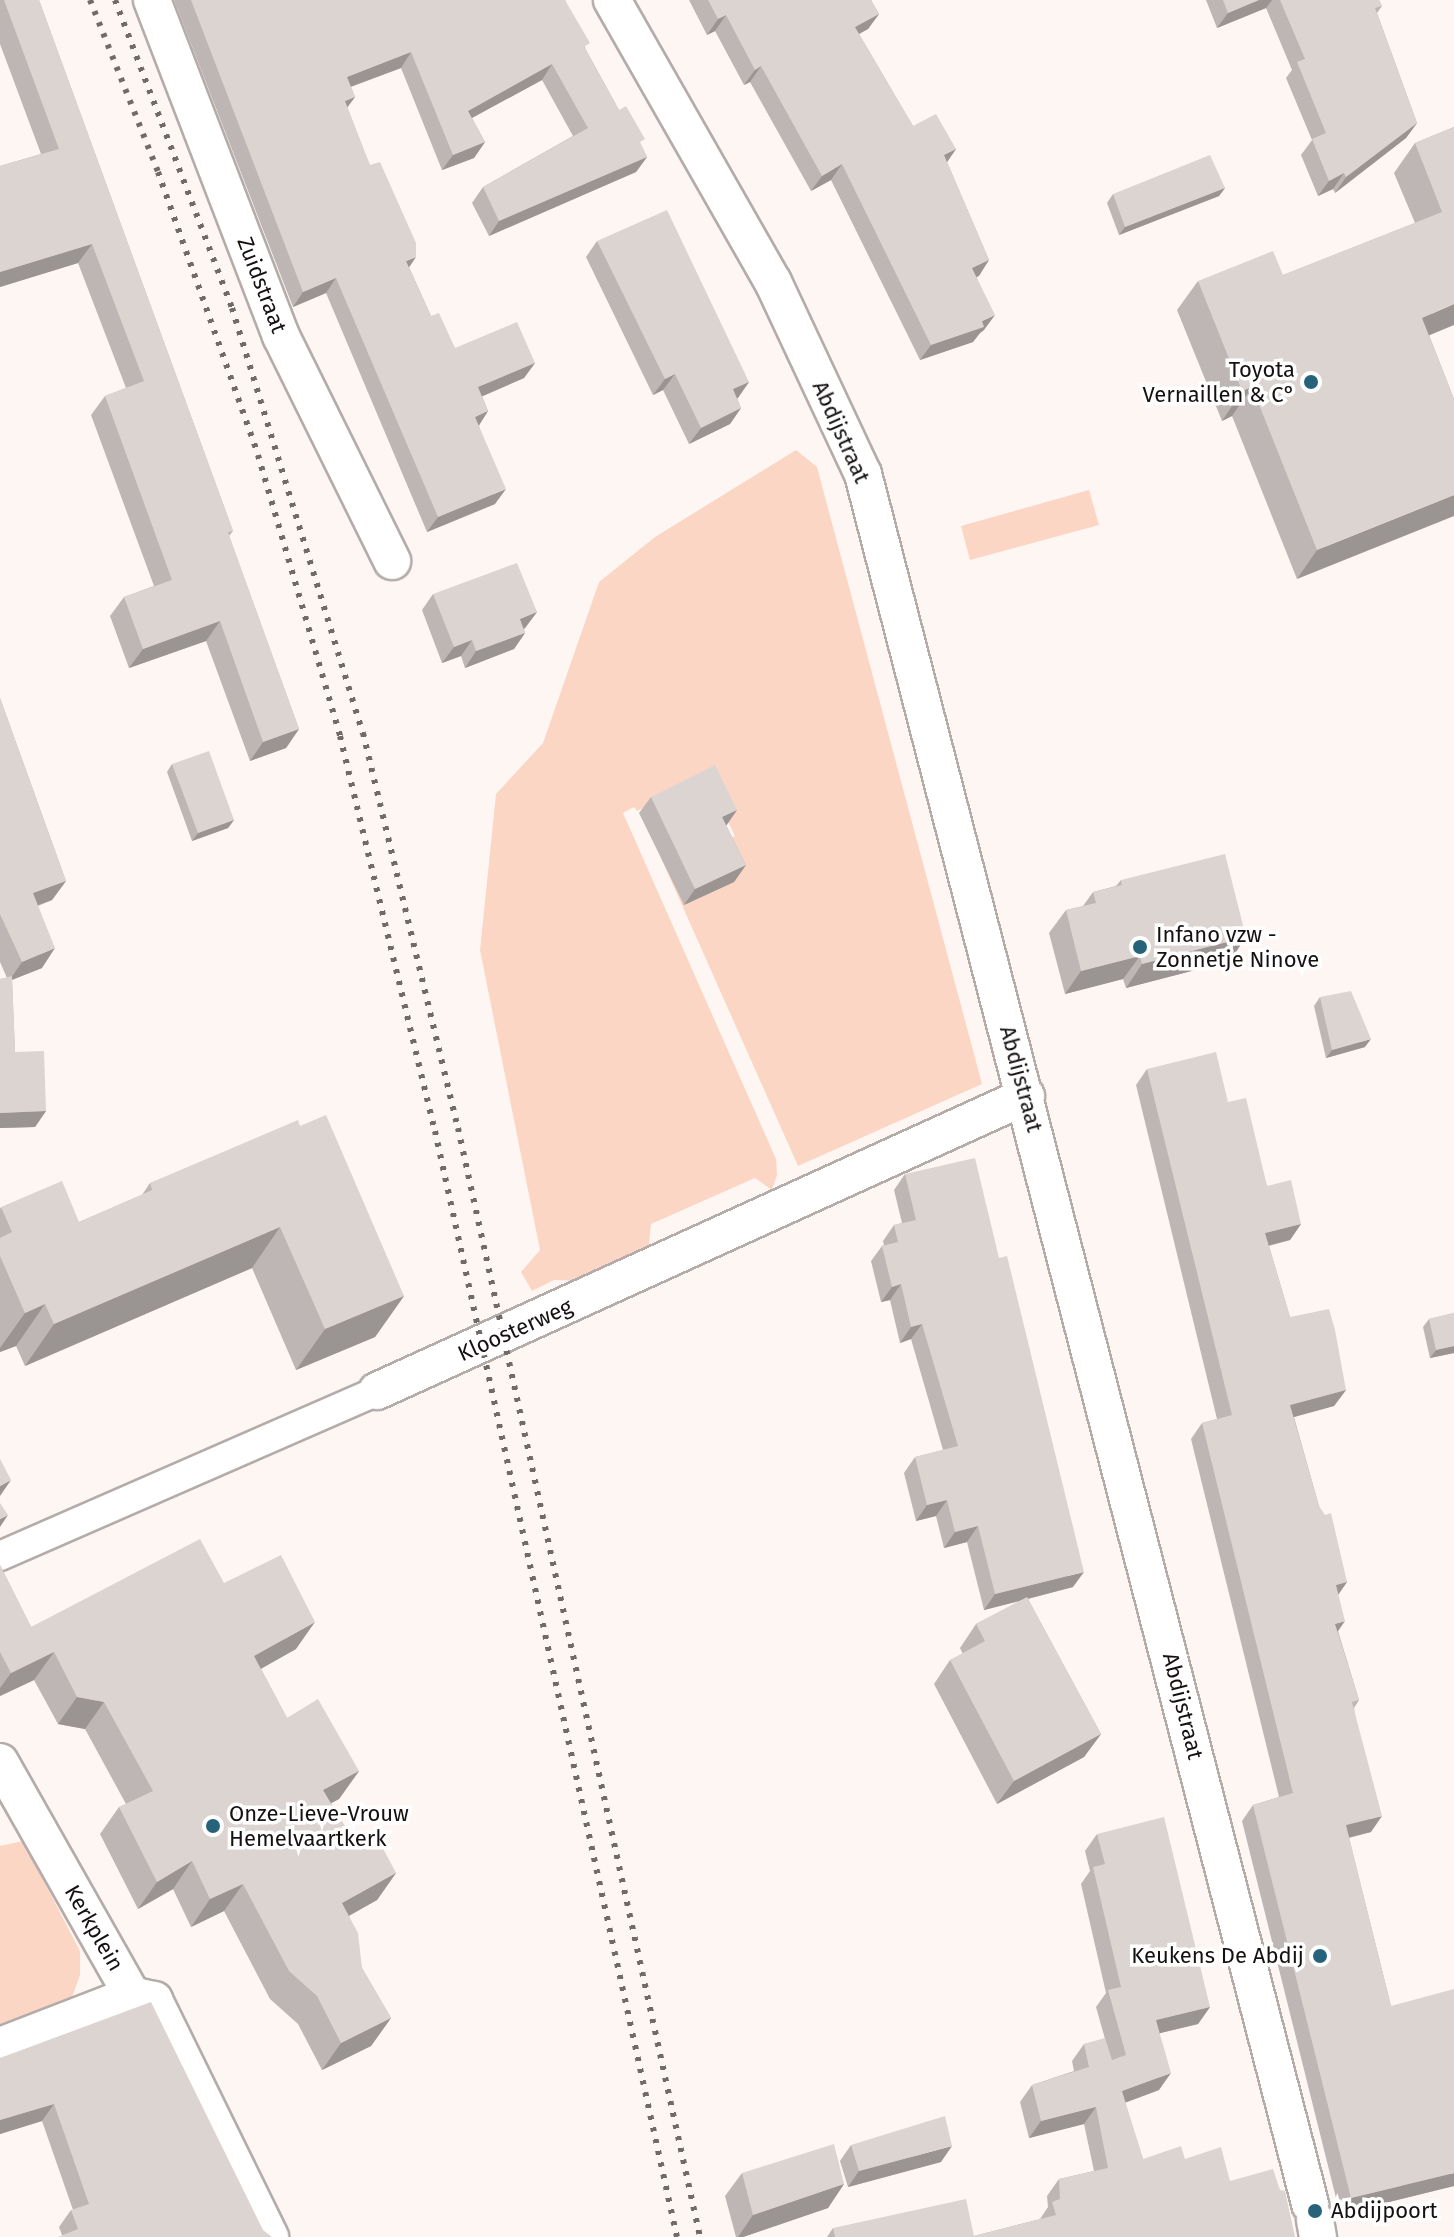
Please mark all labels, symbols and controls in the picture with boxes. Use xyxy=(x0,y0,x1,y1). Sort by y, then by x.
street label: Zuidstraat xyxy=(232,233,292,337)
place label: Toyota Vernaillen & C° xyxy=(1143,356,1295,408)
marker: Toyota Vernaillen & C° xyxy=(1302,373,1320,391)
street label: Abdijstraat xyxy=(807,377,875,487)
place label: Infano vzw - Zonnetje Ninove xyxy=(1156,921,1319,972)
marker: Infano vzw - Zonnetje Ninove xyxy=(1131,938,1149,956)
street label: Abdijstraat xyxy=(994,1023,1048,1135)
street label: Kloosterweg xyxy=(454,1293,576,1367)
street label: Abdijstraat xyxy=(1157,1650,1209,1762)
place label: Onze-Lieve-Vrouw Hemelvaartkerk xyxy=(229,1800,409,1852)
marker: Onze-Lieve-Vrouw Hemelvaartkerk xyxy=(204,1817,222,1835)
street label: Kerkplein xyxy=(59,1880,129,1976)
place label: Keukens De Abdij xyxy=(1131,1943,1304,1969)
marker: Keukens De Abdij xyxy=(1311,1947,1329,1965)
place label: Abdijpoort xyxy=(1331,2198,1437,2224)
marker: Abdijpoort xyxy=(1306,2202,1324,2220)

